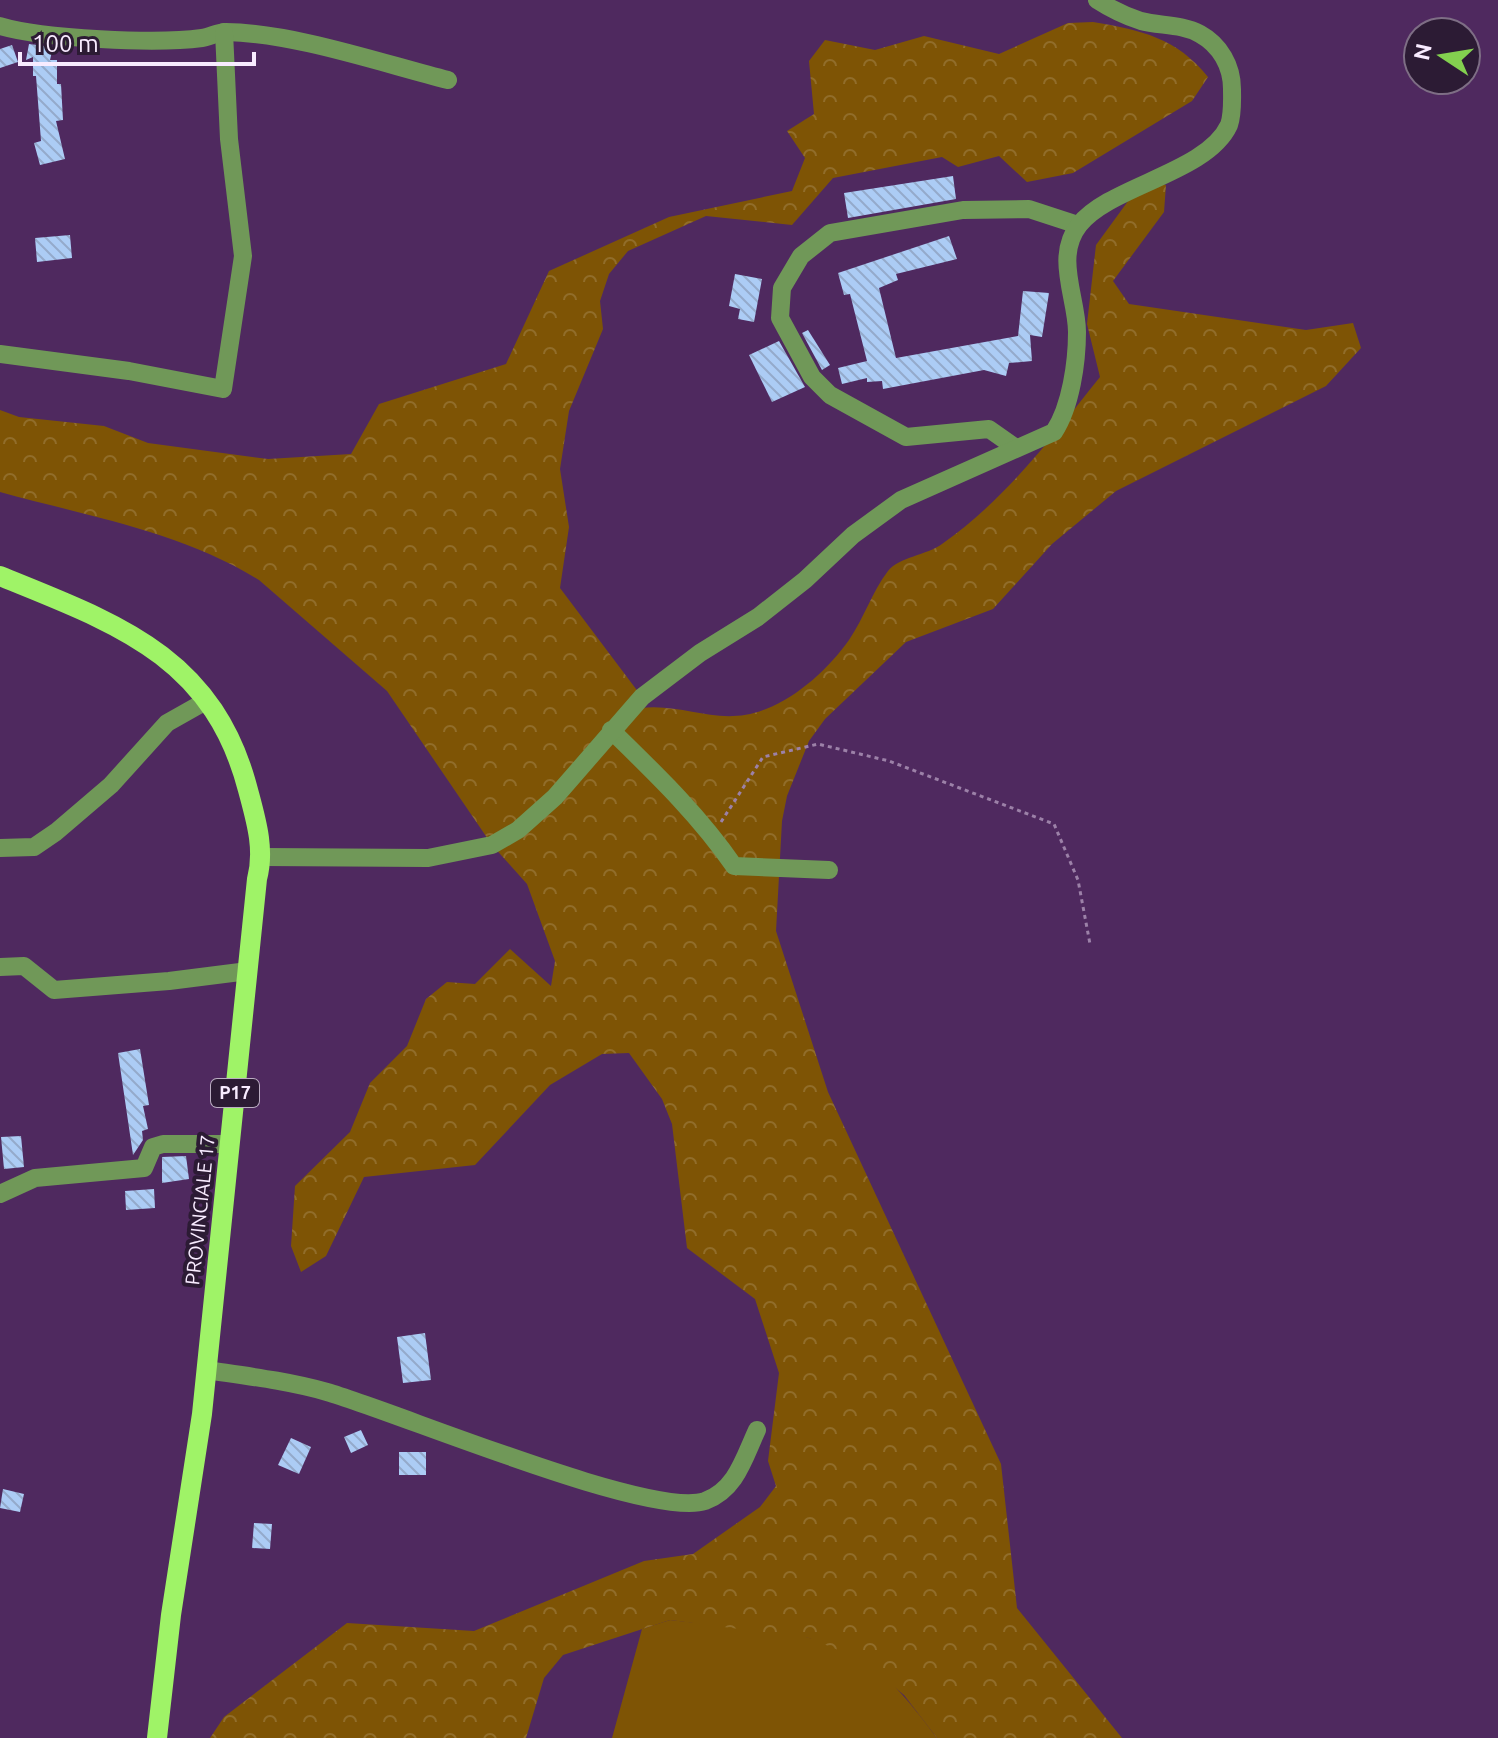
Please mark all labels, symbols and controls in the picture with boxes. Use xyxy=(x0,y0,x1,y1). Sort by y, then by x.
scale bar xyxy=(20,16,254,66)
north arrow xyxy=(1402,16,1482,96)
text: 100 m xyxy=(32,30,99,57)
text: N xyxy=(1408,41,1436,62)
road number: P17 xyxy=(211,1079,259,1107)
street label: PROVINCIALE 17 xyxy=(180,1134,219,1286)

